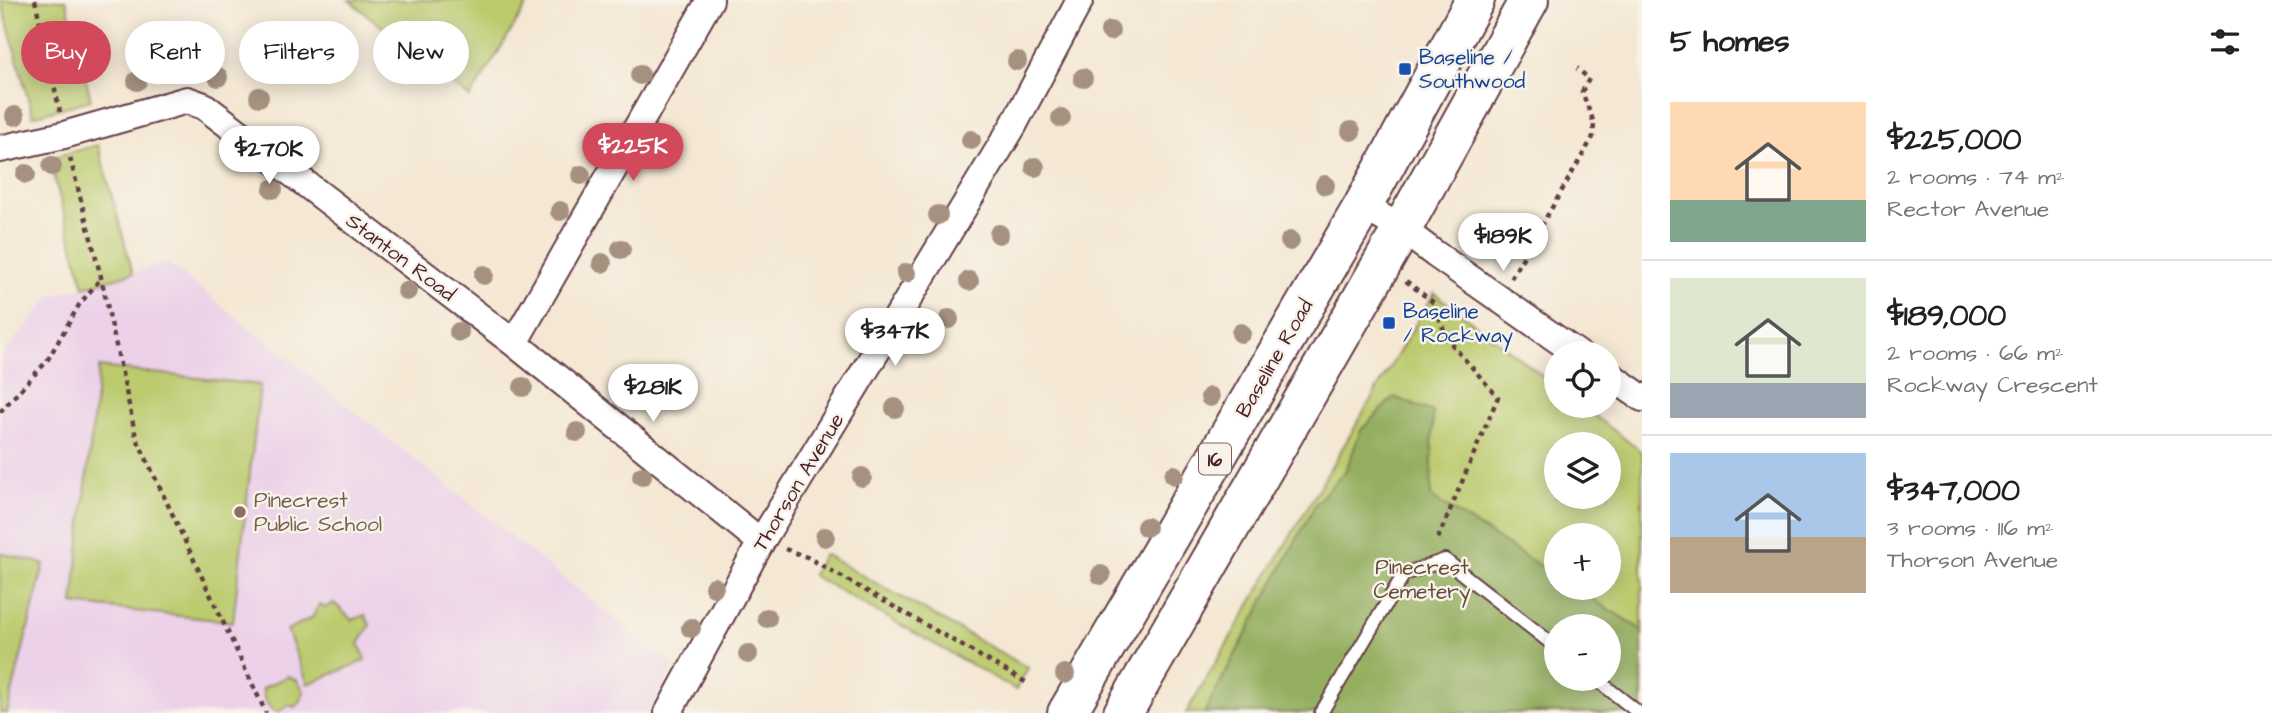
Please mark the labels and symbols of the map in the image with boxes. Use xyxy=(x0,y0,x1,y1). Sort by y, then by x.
place label: Baseline / Southwood xyxy=(1419,43,1525,96)
marker: Baseline / Southwood xyxy=(1397,61,1413,77)
pin: $225K xyxy=(584,124,682,183)
pin: $270K xyxy=(220,127,318,186)
street label: Stanton Road xyxy=(340,207,462,308)
pin: $189K xyxy=(1454,214,1552,273)
street label: Baseline Road xyxy=(1229,293,1320,423)
place label: Baseline / Rockway xyxy=(1403,297,1514,352)
pin: $347K xyxy=(846,308,944,368)
marker: Baseline / Rockway xyxy=(1381,315,1397,331)
pin: $281K xyxy=(604,364,702,424)
street label: Thorson Avenue xyxy=(746,408,851,557)
road number: 16 xyxy=(1199,444,1231,474)
place label: Pinecrest Public School xyxy=(254,486,382,539)
marker: Pinecrest Public School xyxy=(232,504,248,520)
park label: Pinecrest Cemetery xyxy=(1374,553,1471,608)

